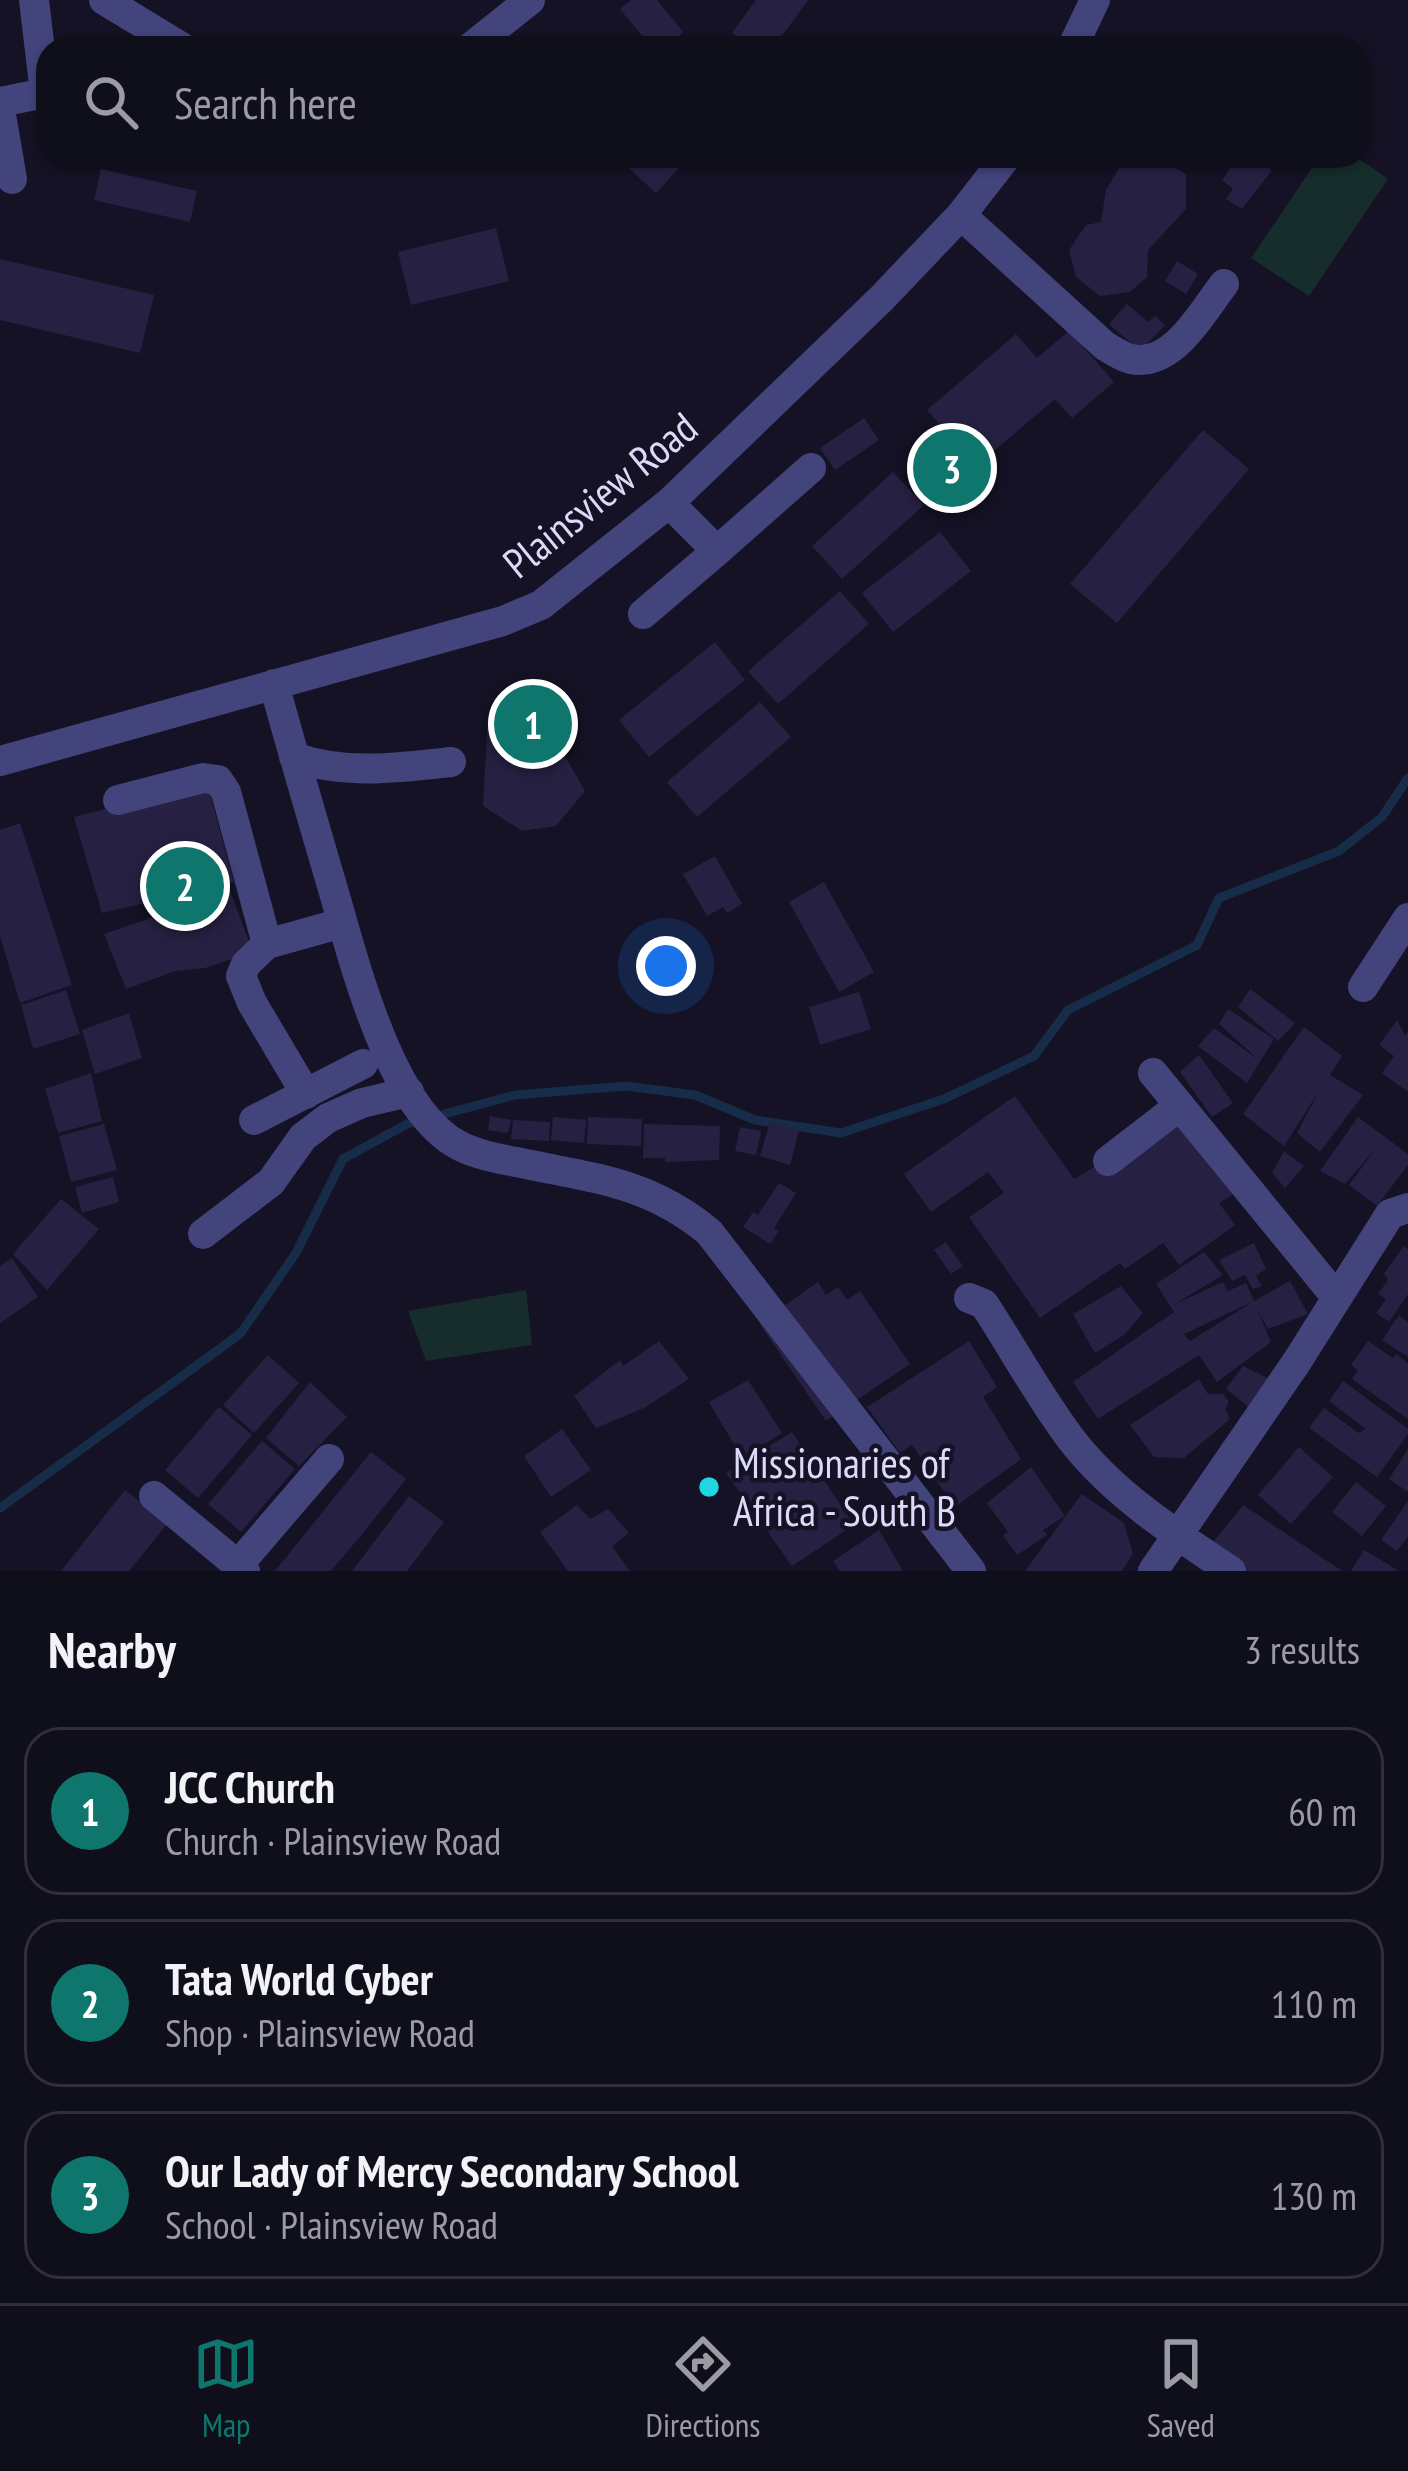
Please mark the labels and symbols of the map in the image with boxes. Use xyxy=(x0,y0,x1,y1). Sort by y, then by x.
street label: Plainsview Road xyxy=(491,400,708,590)
pin: 3 xyxy=(913,423,991,513)
pin: 1 xyxy=(494,679,572,769)
pin: 2 xyxy=(146,841,224,931)
your location xyxy=(636,936,696,996)
place label: Missionaries of Africa - South B xyxy=(733,1435,956,1538)
marker: Missionaries of Africa - South B xyxy=(696,1474,722,1500)

